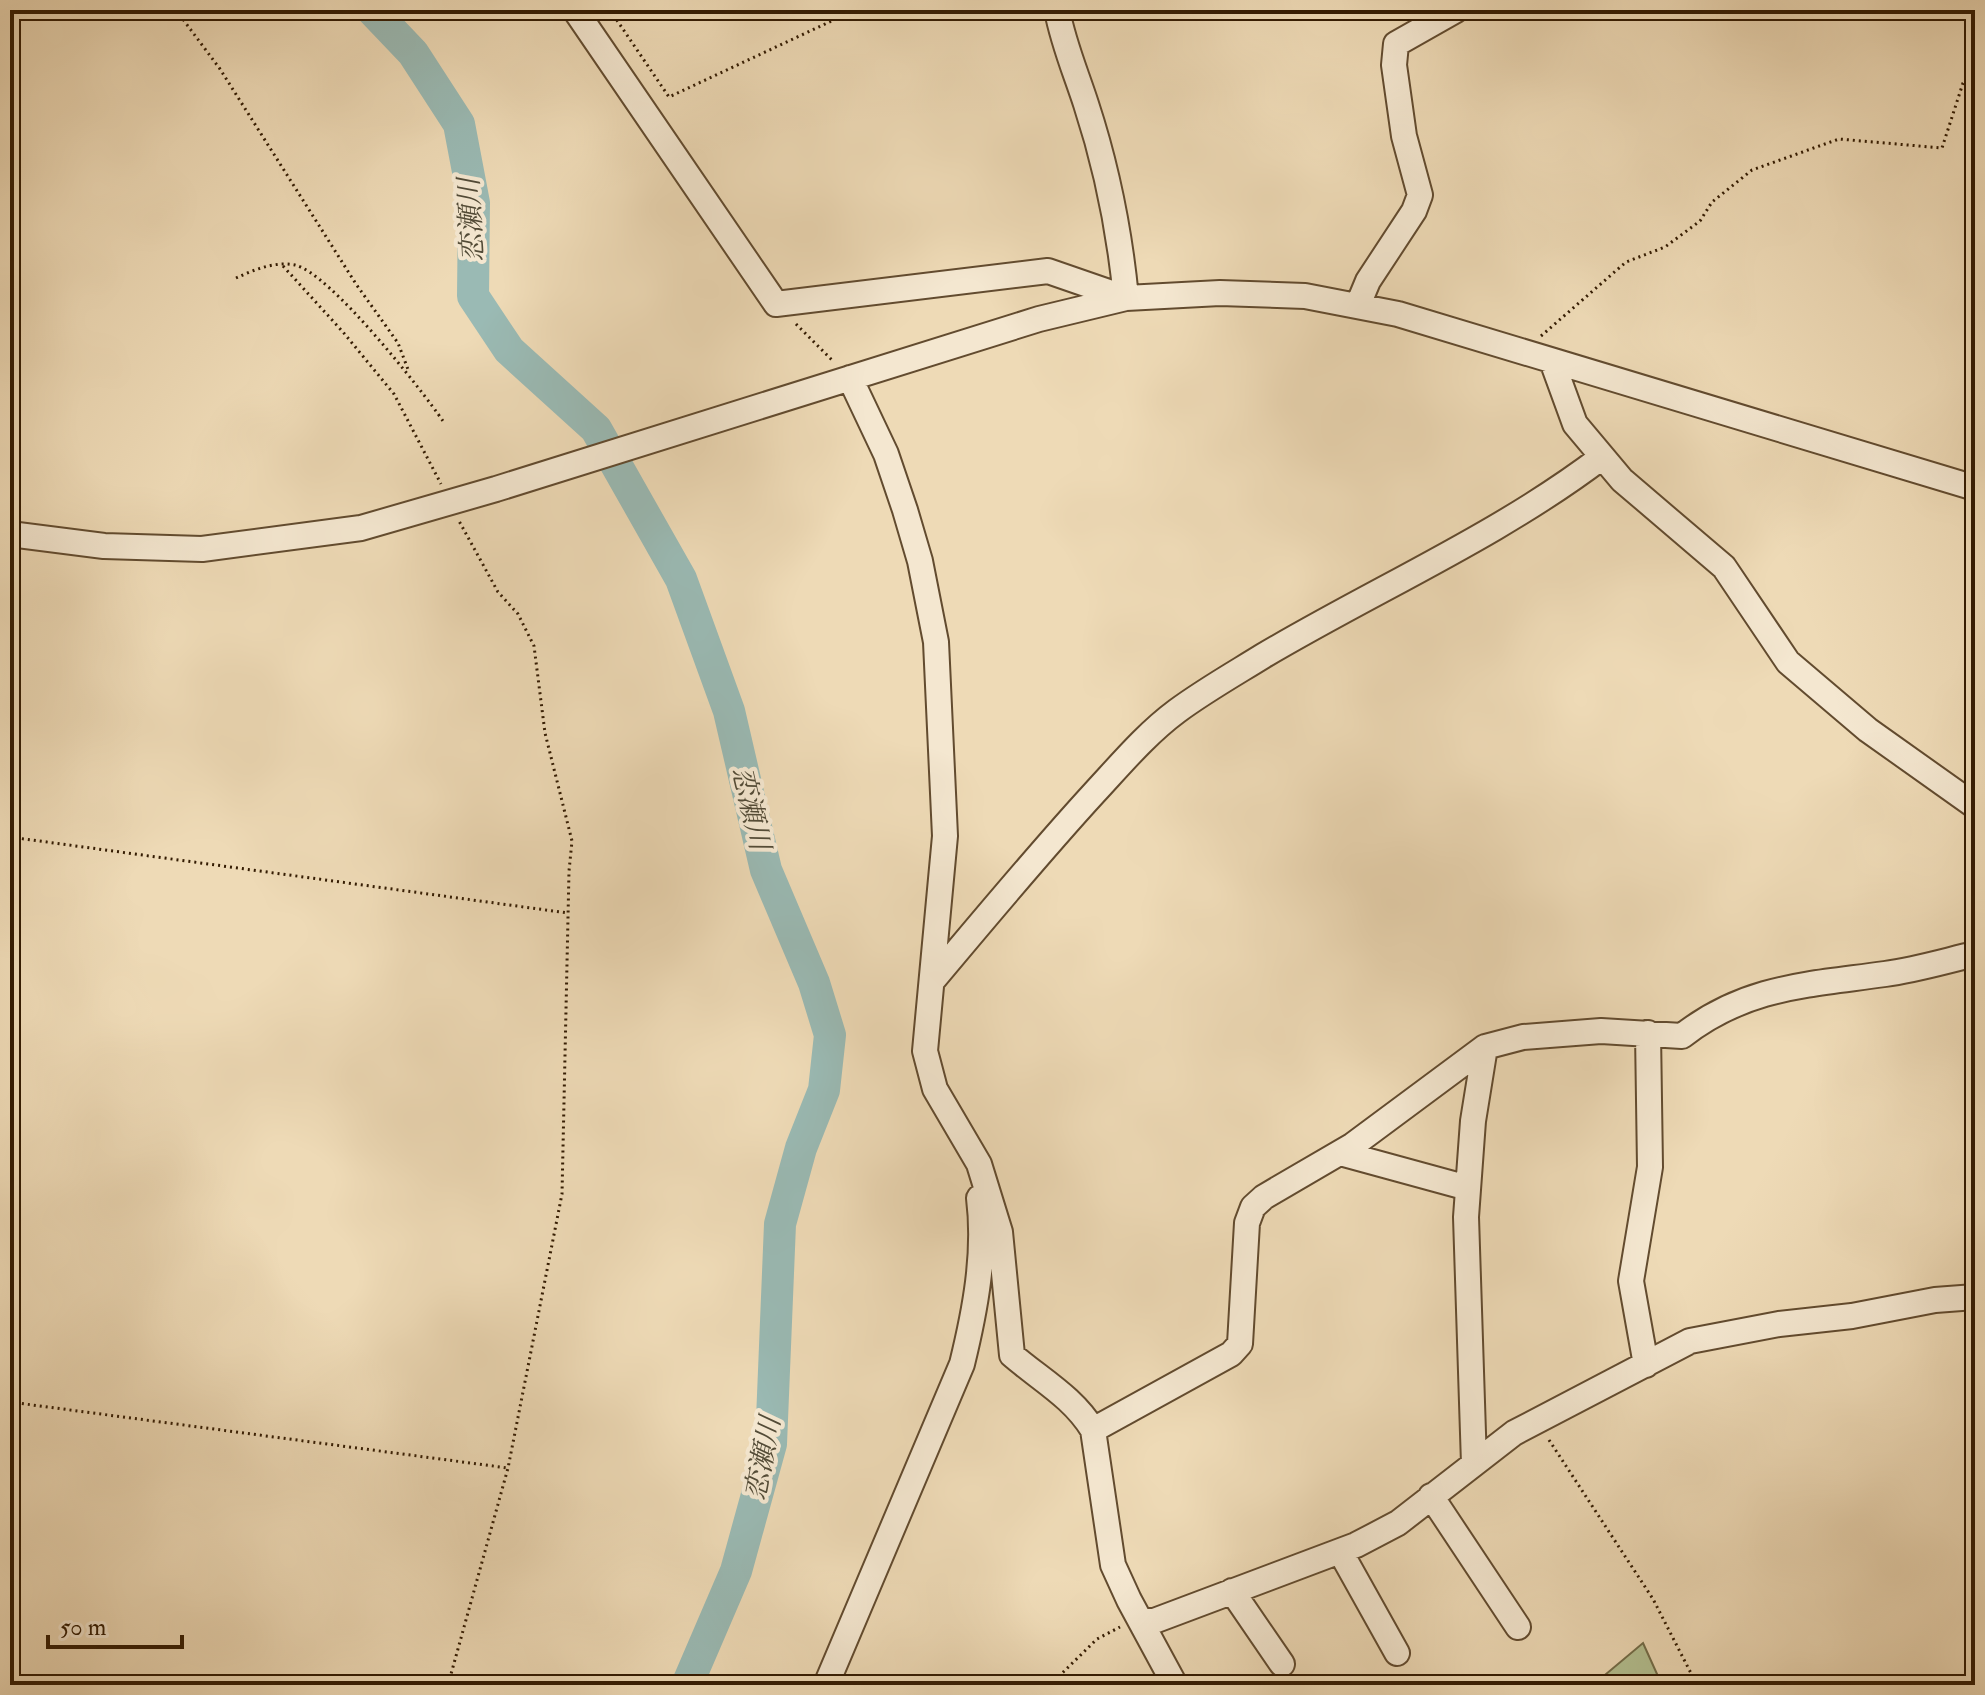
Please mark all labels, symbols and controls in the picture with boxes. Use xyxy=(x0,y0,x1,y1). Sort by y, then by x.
water label: 恋瀬川 xyxy=(452,174,491,263)
water label: 恋瀬川 xyxy=(724,763,778,856)
water label: 恋瀬川 xyxy=(738,1411,789,1503)
scale bar xyxy=(48,1599,182,1649)
text: 50 m xyxy=(60,1612,107,1643)

